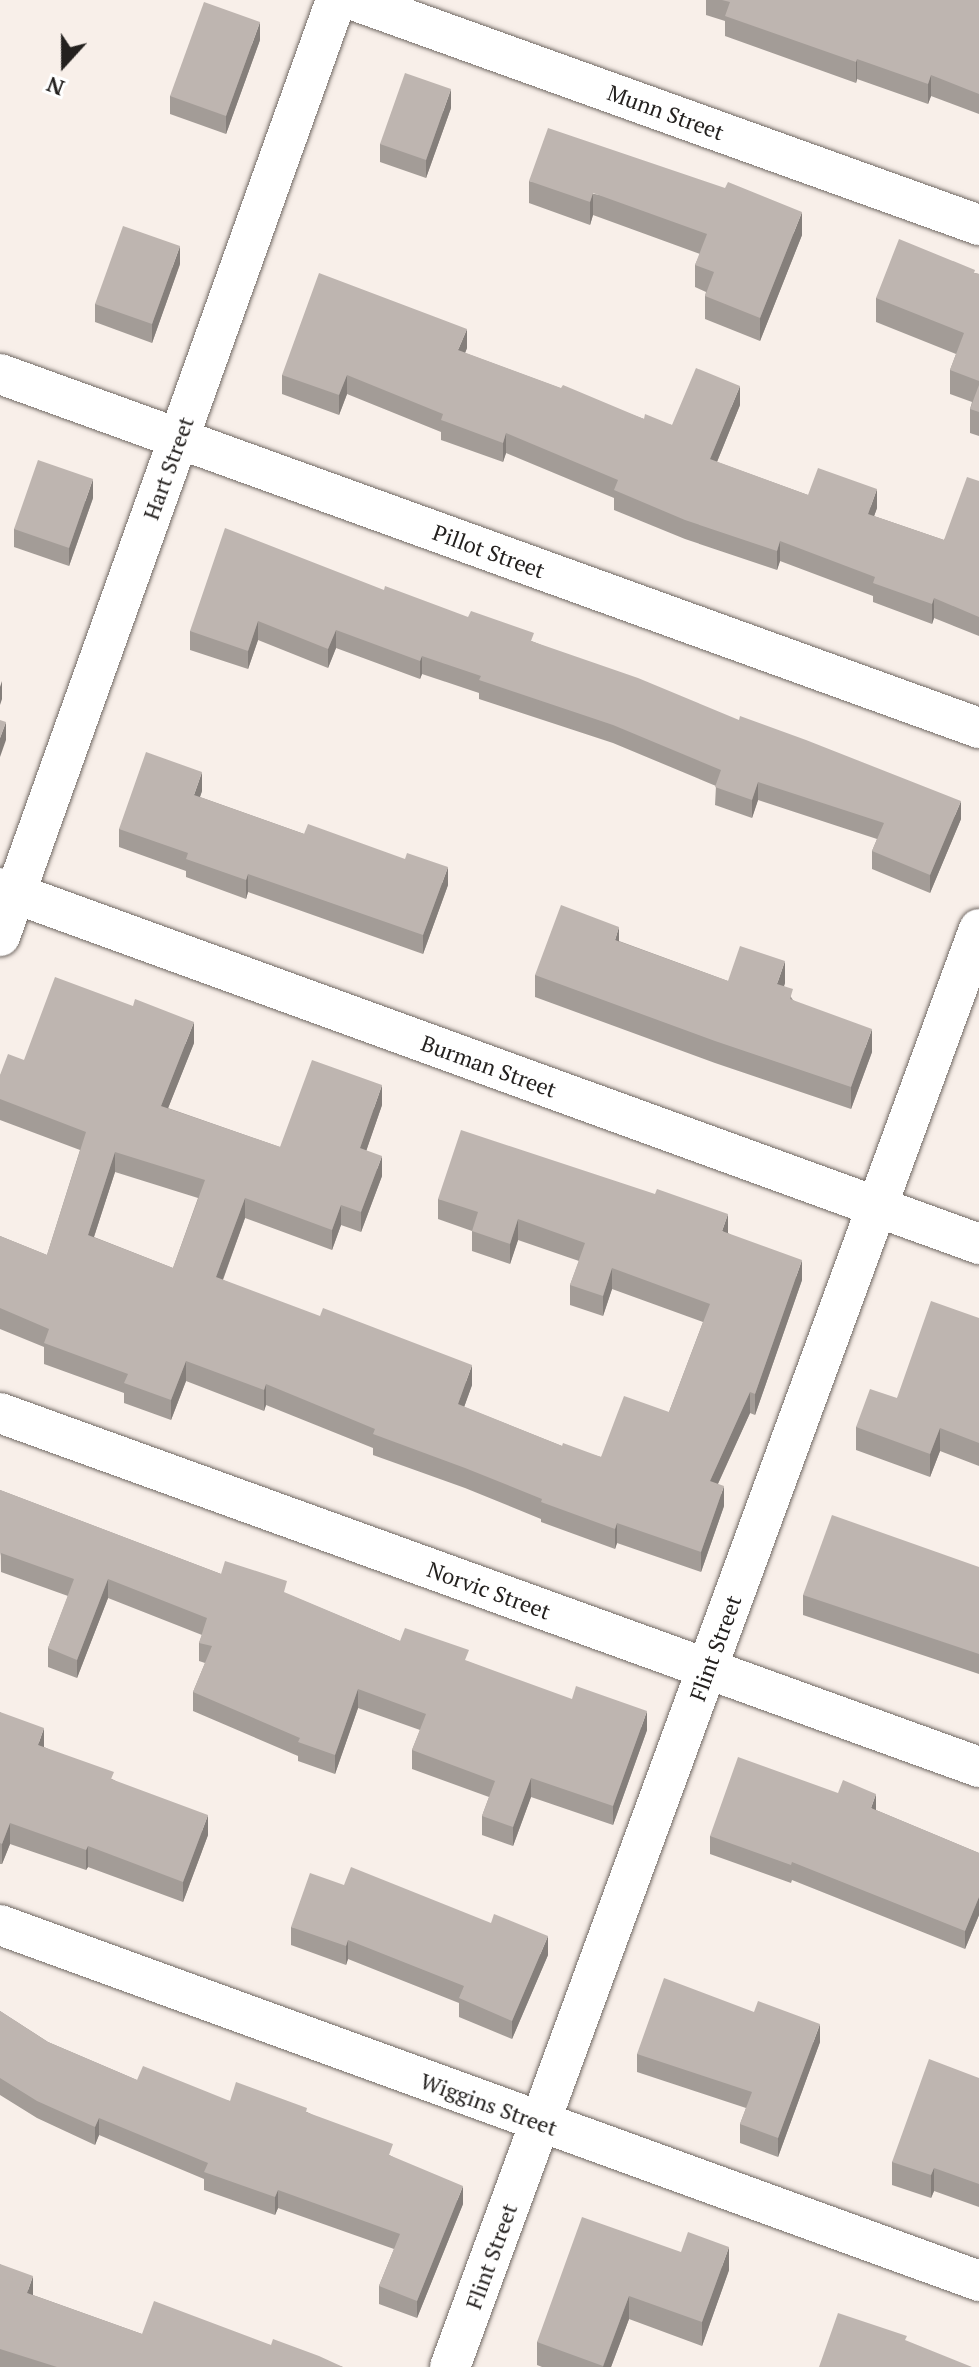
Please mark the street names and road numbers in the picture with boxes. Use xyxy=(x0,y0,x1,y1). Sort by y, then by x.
street label: Munn Street xyxy=(604,79,728,145)
street label: Hart Street xyxy=(137,413,199,523)
street label: Pillot Street xyxy=(429,519,549,583)
street label: Burman Street xyxy=(418,1029,560,1103)
street label: Norvic Street xyxy=(424,1556,554,1624)
street label: Flint Street xyxy=(684,1592,746,1704)
street label: Wiggins Street xyxy=(417,2067,561,2141)
street label: Flint Street xyxy=(460,2200,522,2312)

